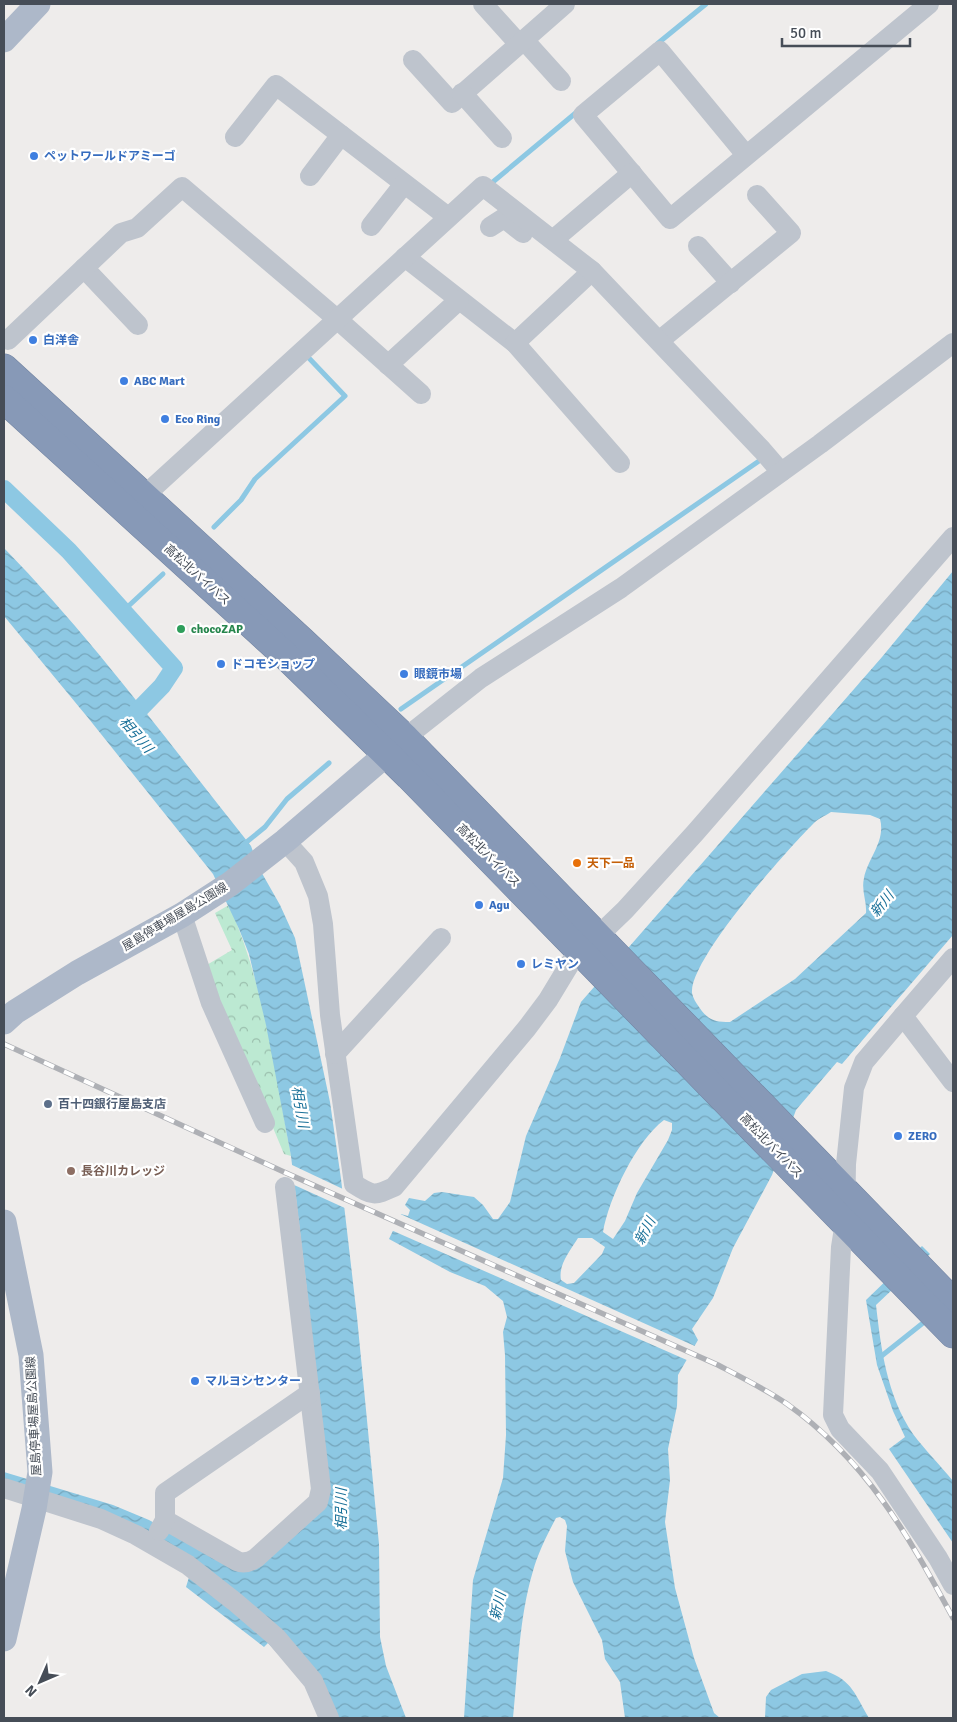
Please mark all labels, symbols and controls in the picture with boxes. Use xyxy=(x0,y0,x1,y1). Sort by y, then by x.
scale bar xyxy=(782,15,910,47)
text: 50 m xyxy=(790,24,821,42)
place label: ペットワールドアミーゴ xyxy=(44,149,176,164)
marker: ペットワールドアミーゴ xyxy=(28,150,40,162)
place label: 白洋舎 xyxy=(43,333,79,348)
marker: 白洋舎 xyxy=(27,334,39,346)
place label: ABC Mart xyxy=(134,374,185,389)
marker: ABC Mart xyxy=(118,375,130,387)
place label: Eco Ring xyxy=(175,412,221,427)
marker: Eco Ring xyxy=(159,413,171,425)
street label: 高松北バイパス xyxy=(161,541,233,609)
place label: chocoZAP xyxy=(191,622,243,637)
marker: chocoZAP xyxy=(175,623,187,635)
place label: ドコモショップ xyxy=(231,657,315,672)
marker: ドコモショップ xyxy=(215,658,227,670)
place label: 眼鏡市場 xyxy=(414,667,462,682)
marker: 眼鏡市場 xyxy=(398,668,410,680)
water label: 相引川 xyxy=(116,714,158,758)
street label: 高松北バイパス xyxy=(453,821,523,891)
place label: 天下一品 xyxy=(587,856,635,871)
marker: 天下一品 xyxy=(571,857,583,869)
street label: 屋島停車場屋島公園線 xyxy=(120,880,230,954)
water label: 新川 xyxy=(867,886,899,920)
place label: Agu xyxy=(489,898,510,913)
marker: Agu xyxy=(473,899,485,911)
place label: レミヤン xyxy=(531,957,579,972)
marker: レミヤン xyxy=(515,958,527,970)
water label: 相引川 xyxy=(288,1085,312,1131)
place label: 百十四銀行屋島支店 xyxy=(58,1097,166,1112)
marker: 百十四銀行屋島支店 xyxy=(42,1098,54,1110)
street label: 高松北バイパス xyxy=(737,1111,805,1181)
place label: ZERO xyxy=(908,1129,937,1144)
marker: ZERO xyxy=(892,1130,904,1142)
place label: 長谷川カレッジ xyxy=(81,1164,165,1179)
marker: 長谷川カレッジ xyxy=(65,1165,77,1177)
water label: 新川 xyxy=(631,1213,660,1247)
street label: 屋島停車場屋島公園線 xyxy=(23,1356,45,1476)
place label: マルヨシセンター xyxy=(205,1374,301,1389)
marker: マルヨシセンター xyxy=(189,1375,201,1387)
water label: 相引川 xyxy=(333,1486,350,1530)
water label: 新川 xyxy=(487,1588,510,1622)
north arrow xyxy=(15,1657,65,1707)
text: N xyxy=(22,1681,41,1700)

